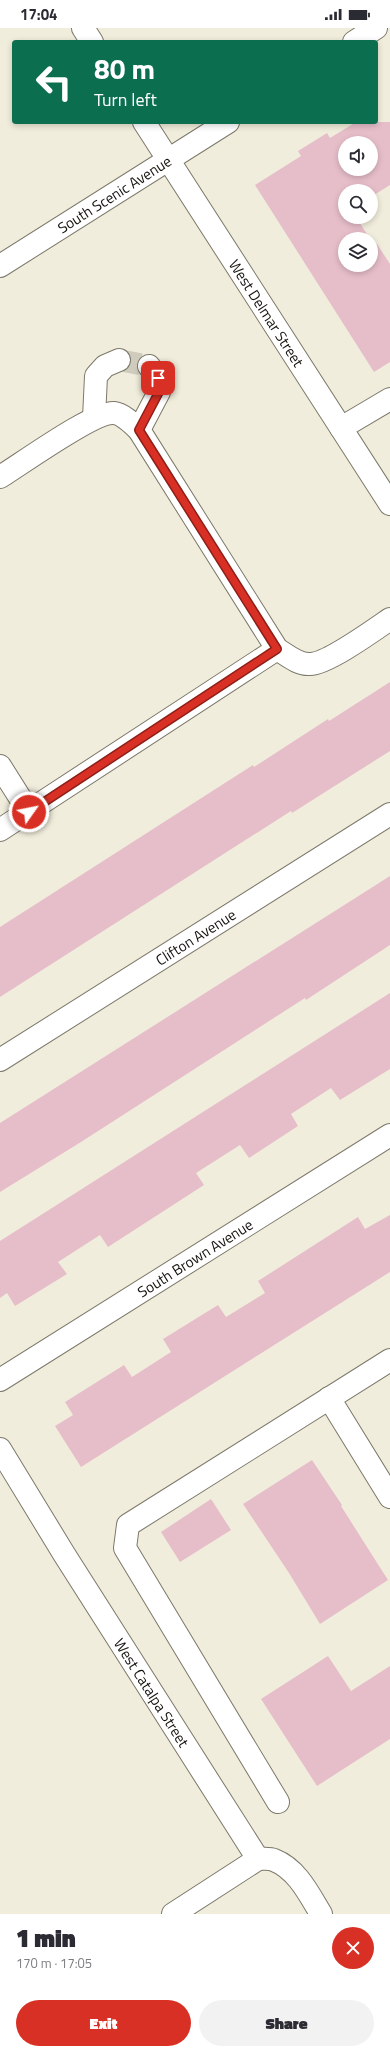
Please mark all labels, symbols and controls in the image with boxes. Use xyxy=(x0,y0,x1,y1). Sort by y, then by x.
text: 17:04 xyxy=(20,3,57,26)
text: 80 m xyxy=(94,47,155,90)
icon: left xyxy=(28,56,80,108)
text: Turn left xyxy=(94,86,157,113)
map controls xyxy=(338,136,378,272)
button: sound xyxy=(338,136,378,176)
street label: South Scenic Avenue xyxy=(53,149,176,239)
button: search xyxy=(338,184,378,224)
button: layers xyxy=(338,232,378,272)
street label: West Delmar Street xyxy=(224,254,311,372)
pin xyxy=(141,361,175,395)
icon: arrive xyxy=(147,367,169,389)
position arrow xyxy=(8,791,50,833)
street label: Clifton Avenue xyxy=(151,903,240,971)
street label: South Brown Avenue xyxy=(133,1213,257,1303)
street label: West Catalpa Street xyxy=(109,1633,196,1752)
text: 1 min xyxy=(16,1920,76,1956)
button: close xyxy=(332,1927,374,1969)
text: 170 m · 17:05 xyxy=(16,1953,92,1973)
button: Exit xyxy=(16,2000,191,2046)
button: Share xyxy=(199,2000,374,2046)

